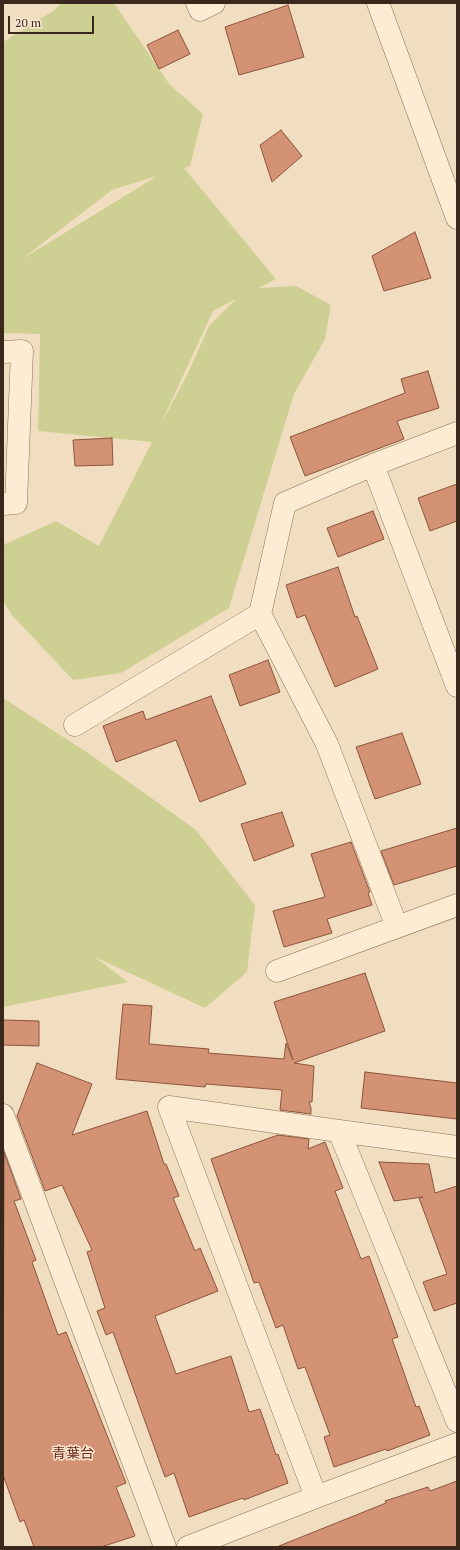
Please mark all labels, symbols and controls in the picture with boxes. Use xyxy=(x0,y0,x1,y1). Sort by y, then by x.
scale bar xyxy=(10,8,96,34)
text: 20 m xyxy=(15,15,41,30)
district label: 青葉台 xyxy=(52,1446,94,1462)

